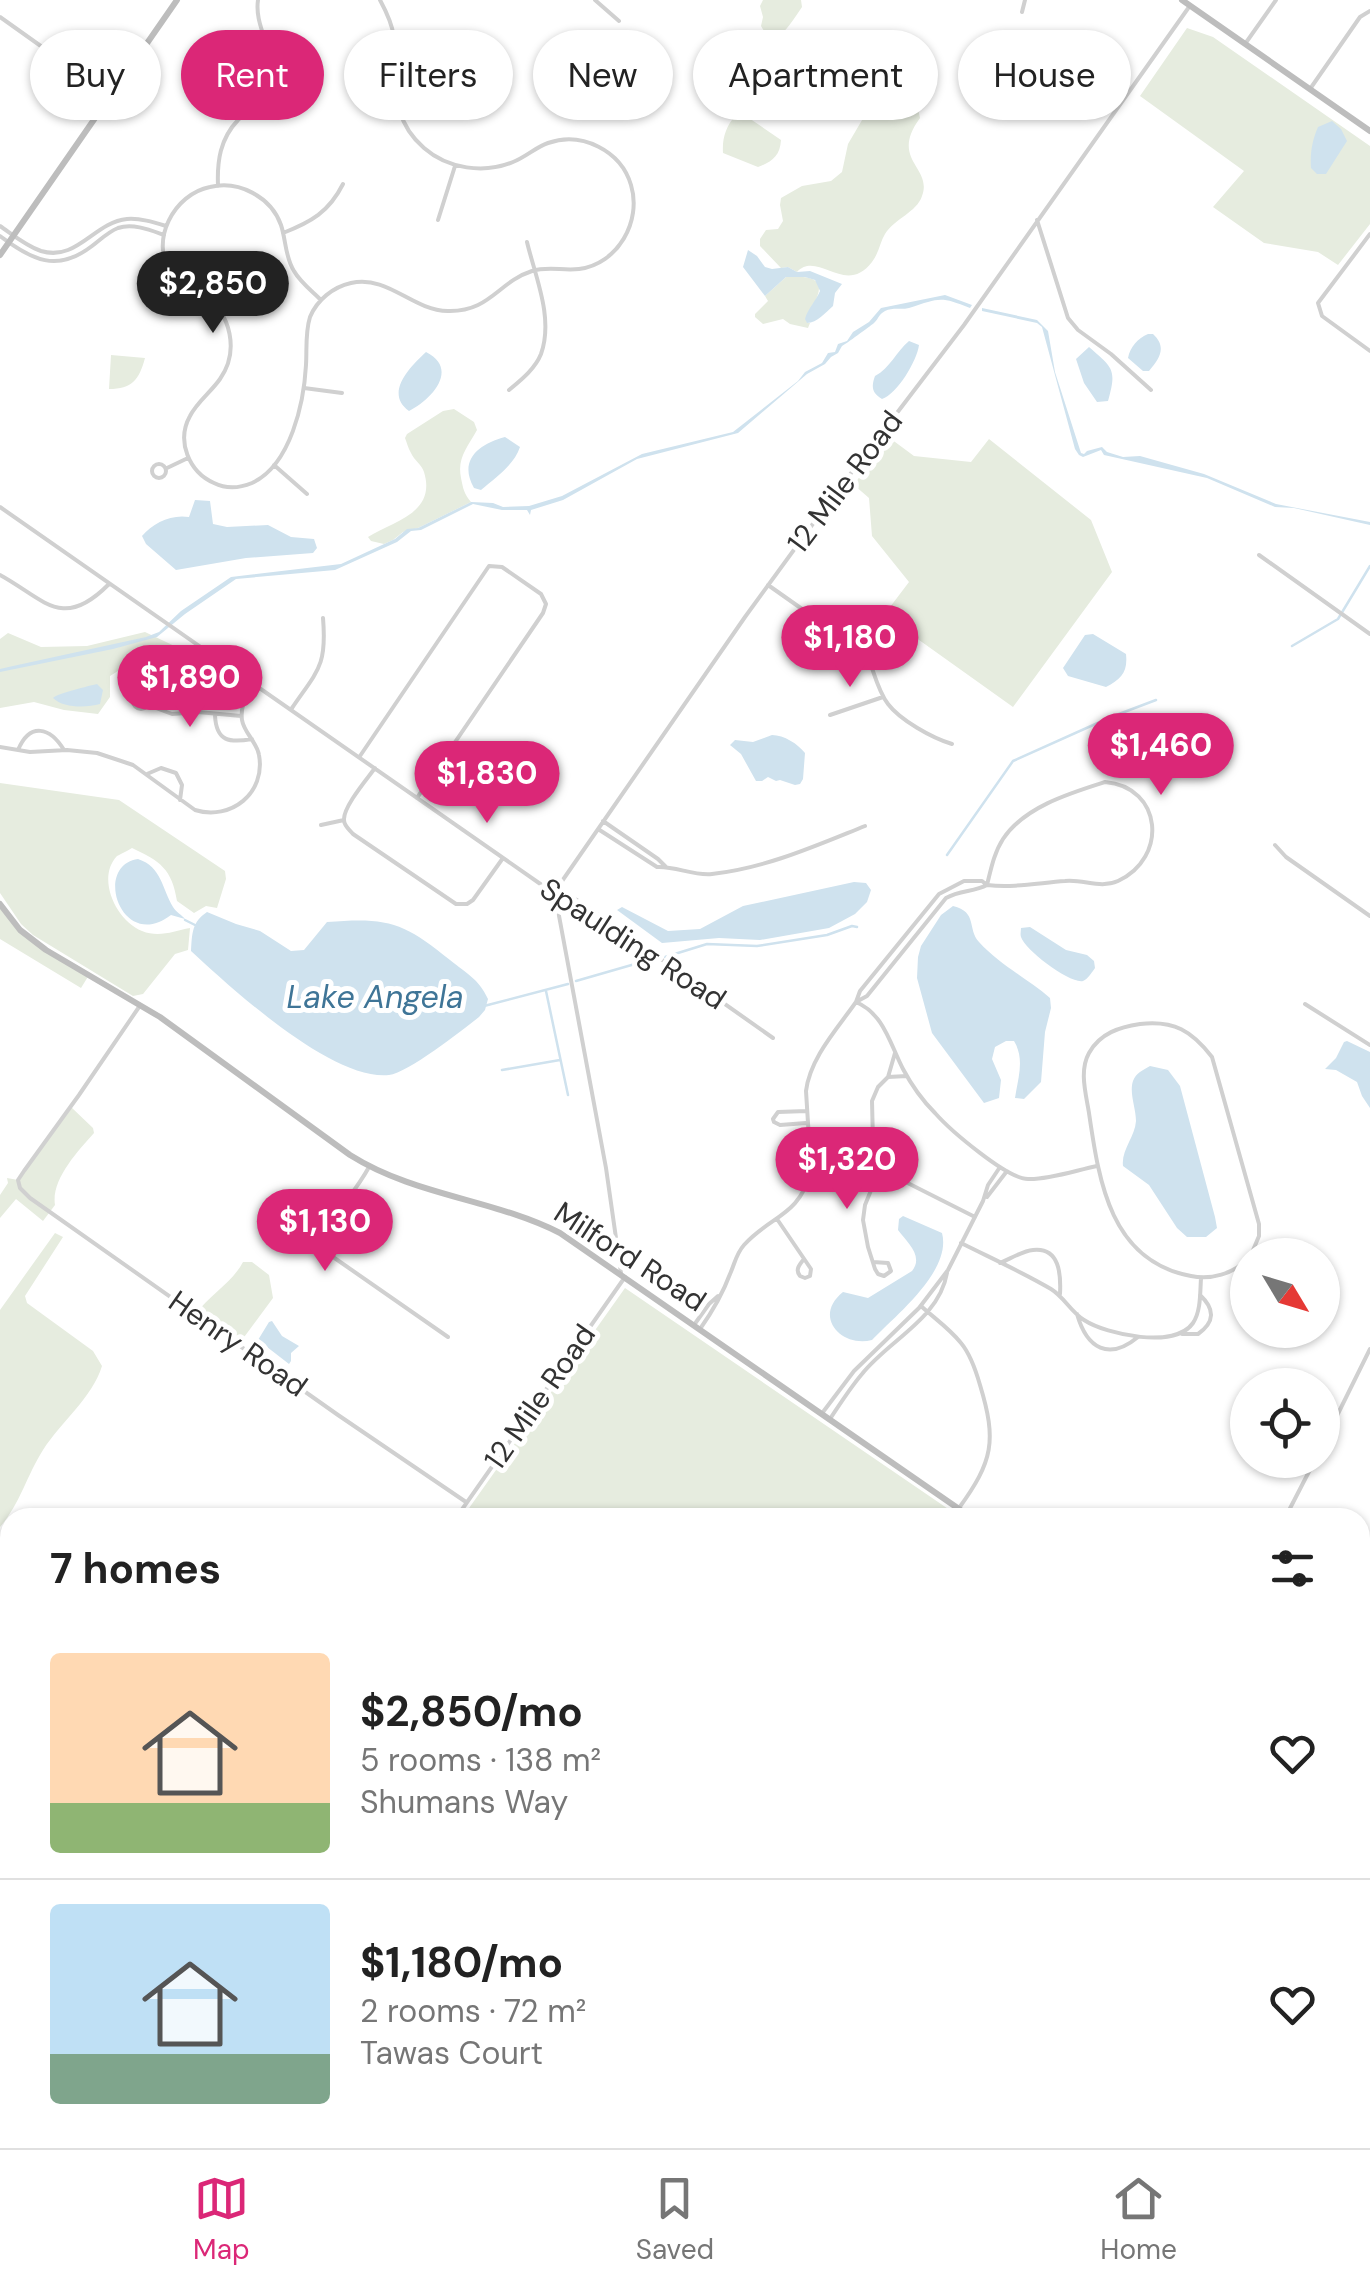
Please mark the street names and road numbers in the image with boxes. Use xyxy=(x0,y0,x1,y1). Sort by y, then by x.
street label: 12 Mile Road xyxy=(778,403,911,561)
street label: Spaulding Road xyxy=(533,869,734,1018)
street label: Milford Road xyxy=(547,1193,714,1320)
street label: Henry Road xyxy=(161,1282,315,1406)
street label: 12 Mile Road xyxy=(475,1316,604,1477)

